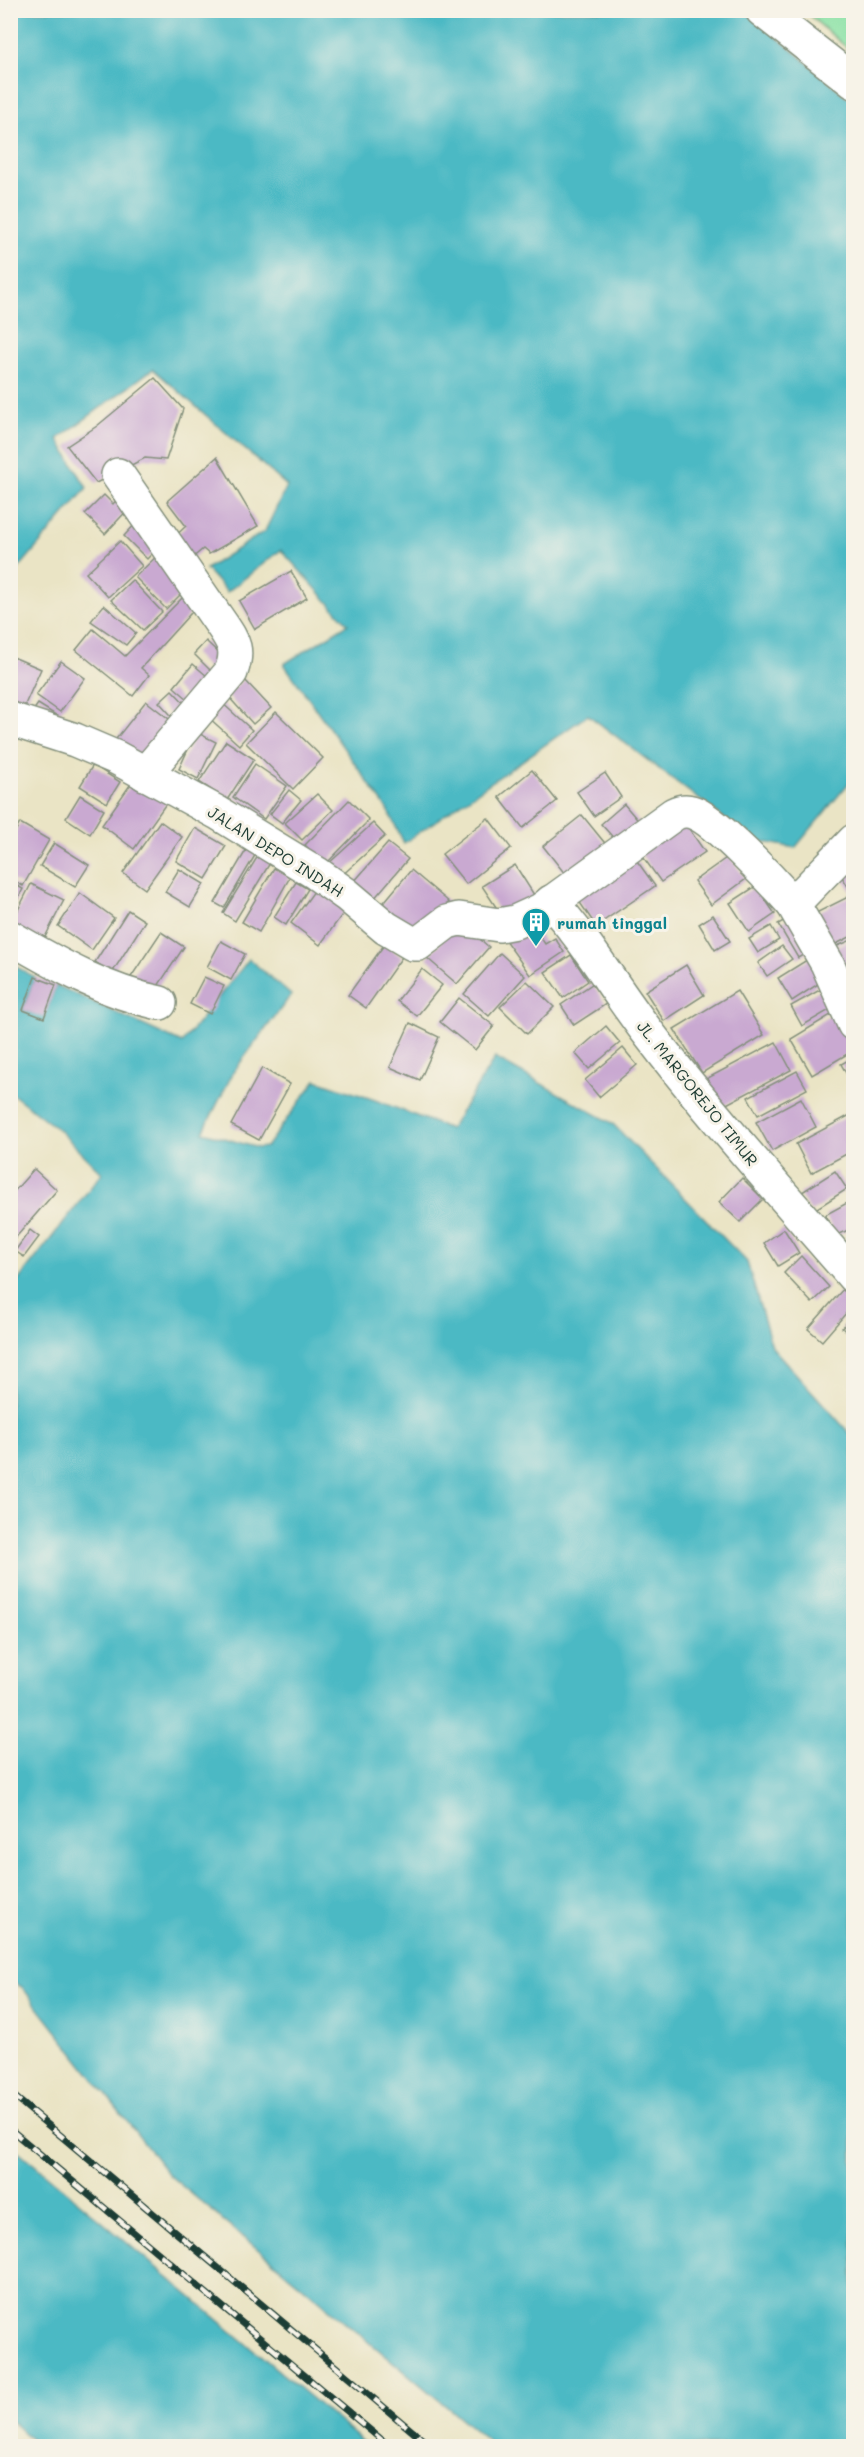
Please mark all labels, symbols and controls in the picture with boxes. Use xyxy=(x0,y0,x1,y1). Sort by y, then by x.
street label: JALAN DEPO INDAH xyxy=(204,801,348,901)
building icon: rumah tinggal xyxy=(520,906,552,948)
place label: rumah tinggal xyxy=(557,912,667,933)
street label: JL. MARGOREJO TIMUR xyxy=(633,1016,763,1170)

